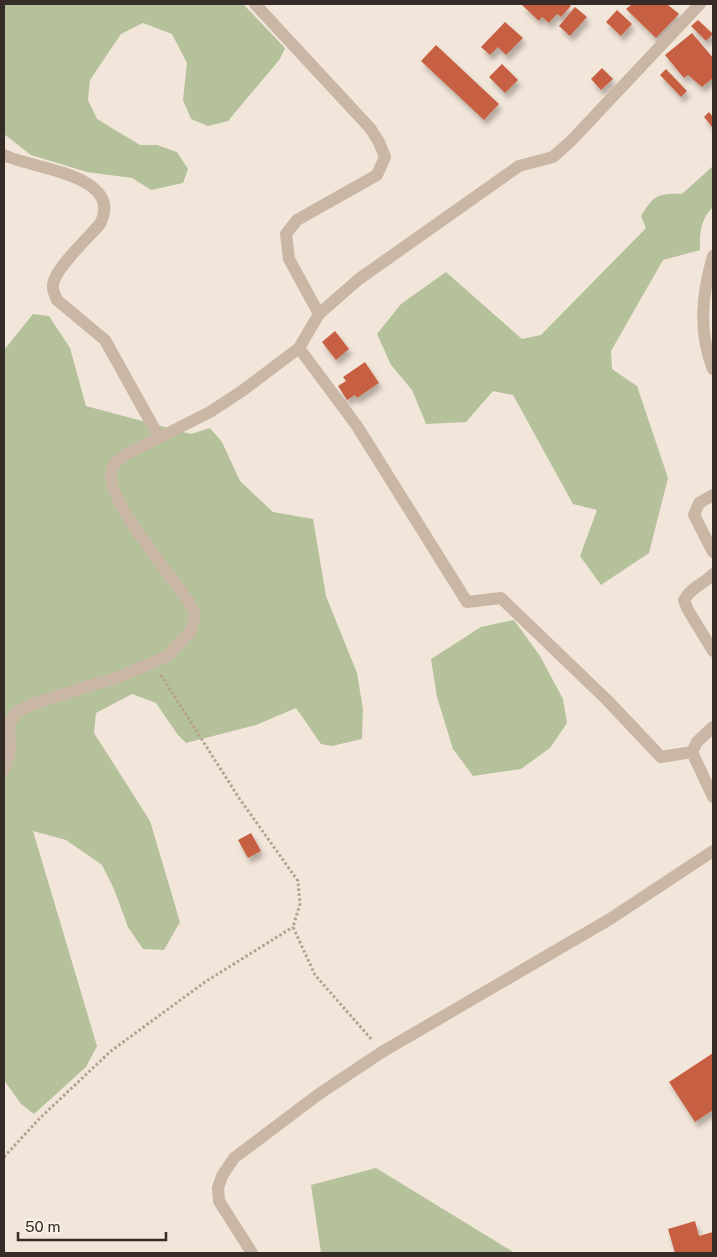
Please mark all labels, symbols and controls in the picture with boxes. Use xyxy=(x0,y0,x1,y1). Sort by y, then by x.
scale bar xyxy=(18,1210,165,1242)
text: 50 m xyxy=(25,1218,60,1235)

